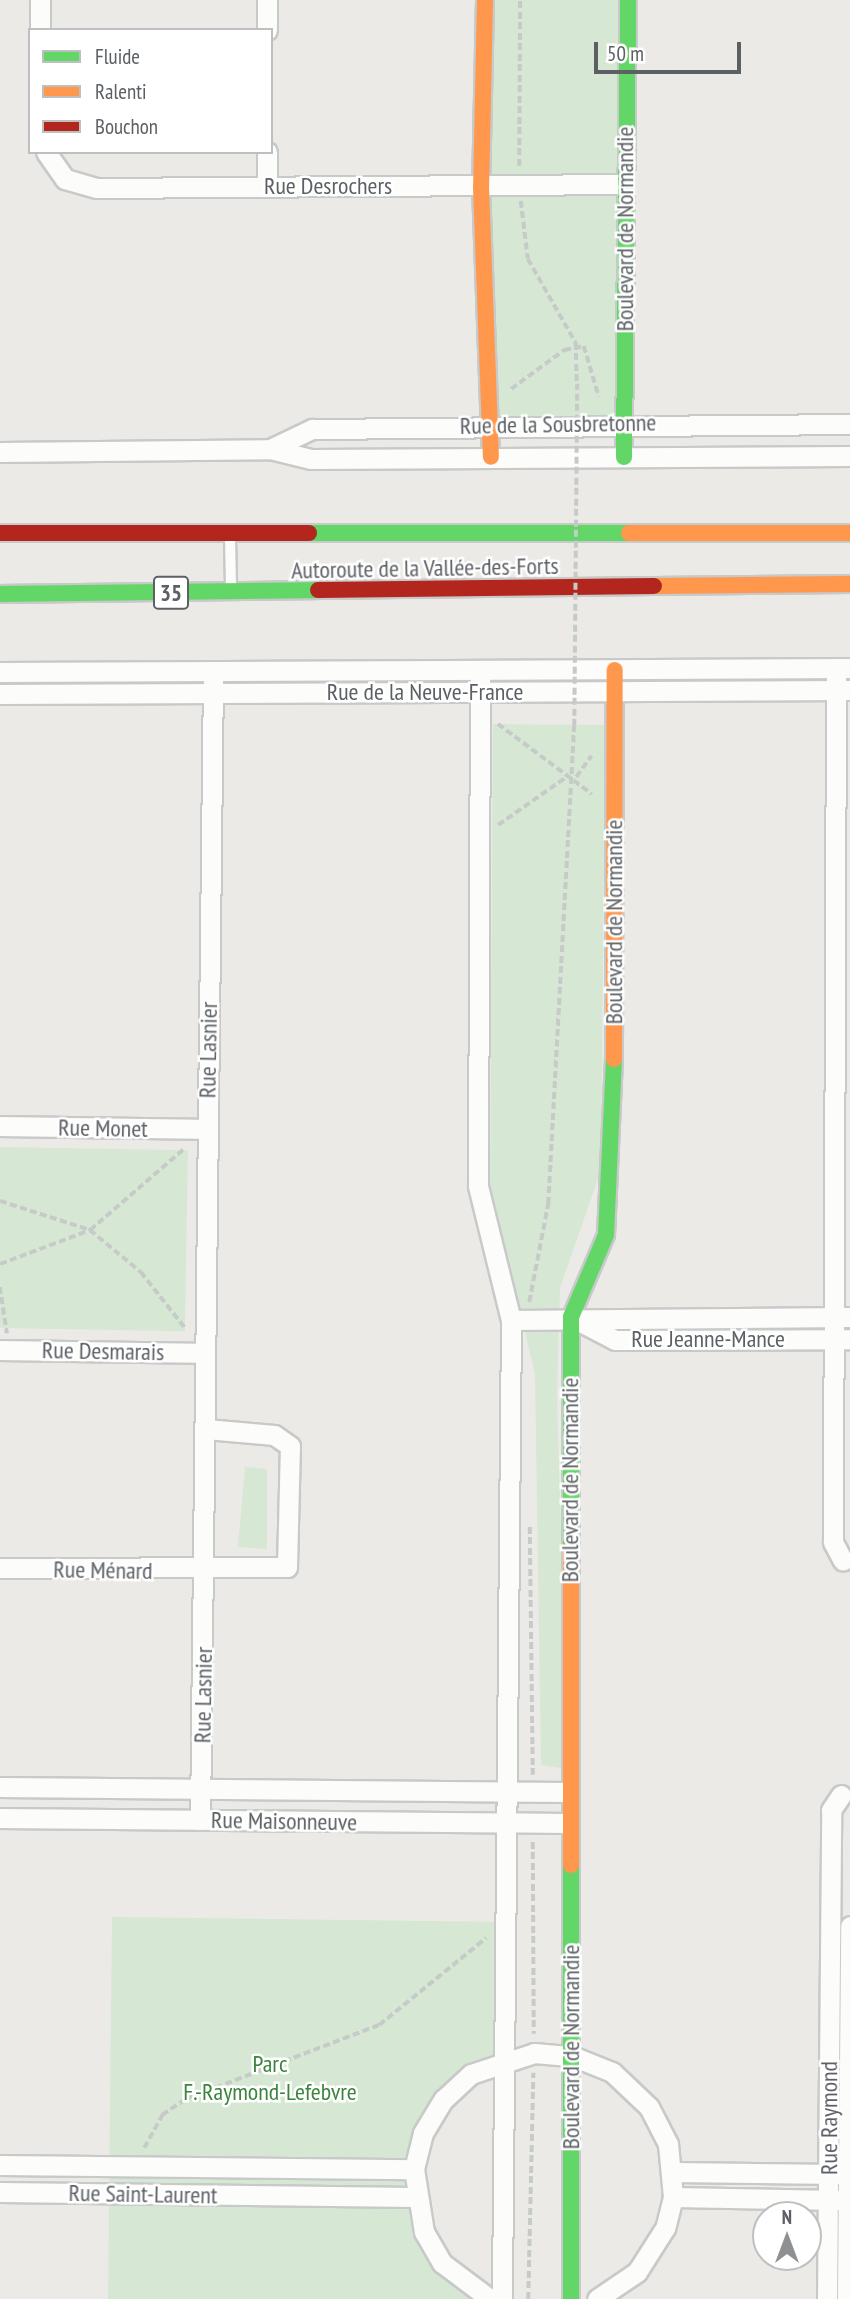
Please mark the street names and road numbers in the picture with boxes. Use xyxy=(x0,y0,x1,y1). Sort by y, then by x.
street label: Boulevard de Normandie xyxy=(611,127,639,331)
street label: Rue Desrochers xyxy=(264,172,392,200)
street label: Rue de la Sousbretonne xyxy=(460,408,656,440)
street label: Autoroute de la Vallée-des-Forts xyxy=(291,551,559,585)
road number: 35 xyxy=(152,573,190,612)
street label: Rue de la Neuve-France xyxy=(327,678,523,706)
street label: Boulevard de Normandie xyxy=(600,820,628,1024)
street label: Rue Lasnier xyxy=(193,1002,223,1098)
street label: Rue Monet xyxy=(58,1113,148,1143)
street label: Rue Jeanne-Mance xyxy=(631,1325,785,1353)
street label: Rue Desmarais xyxy=(42,1336,164,1366)
street label: Boulevard de Normandie xyxy=(556,1378,584,1582)
street label: Rue Ménard xyxy=(53,1555,153,1585)
street label: Rue Lasnier xyxy=(188,1647,218,1743)
street label: Rue Maisonneuve xyxy=(211,1805,357,1837)
street label: Boulevard de Normandie xyxy=(557,1945,585,2149)
street label: Rue Raymond xyxy=(815,2061,843,2175)
street label: Rue Saint-Laurent xyxy=(68,2178,218,2210)

